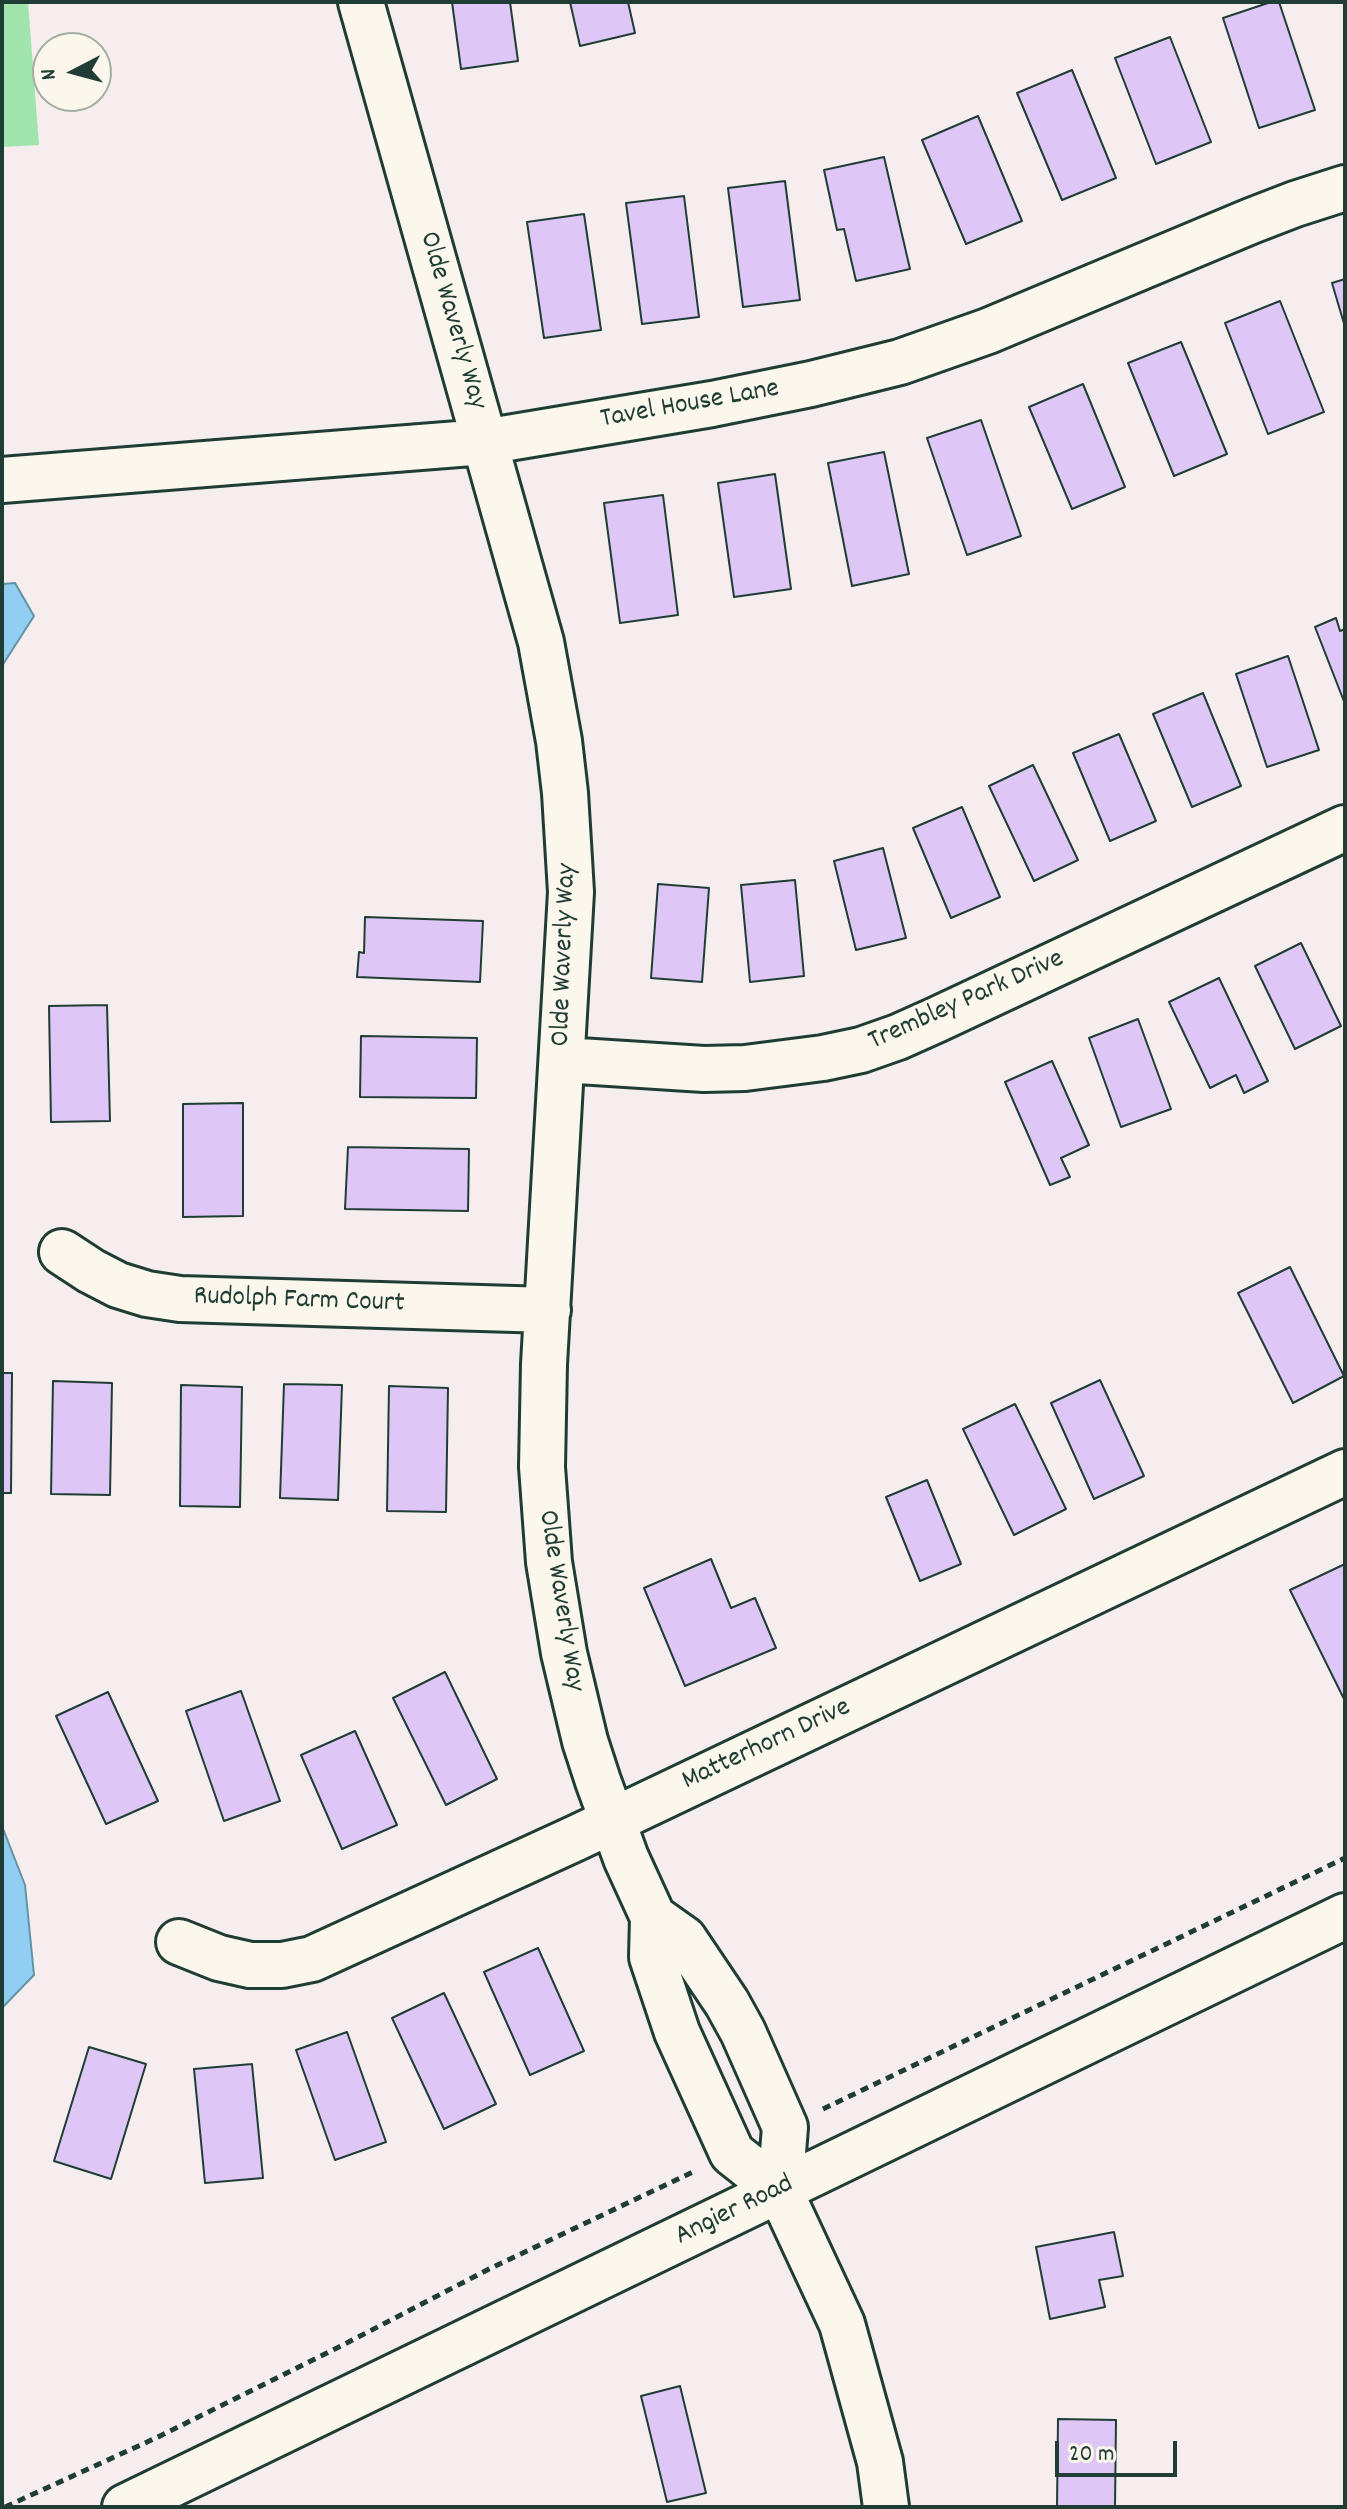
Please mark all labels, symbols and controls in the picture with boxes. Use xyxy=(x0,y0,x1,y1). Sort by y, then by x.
north arrow xyxy=(32,32,112,112)
text: N xyxy=(34,67,66,81)
street label: Olde Waverly Way xyxy=(410,228,492,414)
street label: Tavel House Lane xyxy=(598,374,782,438)
street label: Olde Waverly Way xyxy=(546,863,586,1047)
street label: Trembley Park Drive xyxy=(864,944,1070,1060)
street label: Rudolph Farm Court xyxy=(193,1282,405,1322)
street label: Olde Waverly Way xyxy=(528,1508,590,1694)
street label: Matterhorn Drive xyxy=(677,1692,857,1800)
street label: Angier Road xyxy=(671,2169,799,2255)
scale bar xyxy=(1059,2425,1181,2475)
text: 20 m xyxy=(1069,2438,1115,2472)

